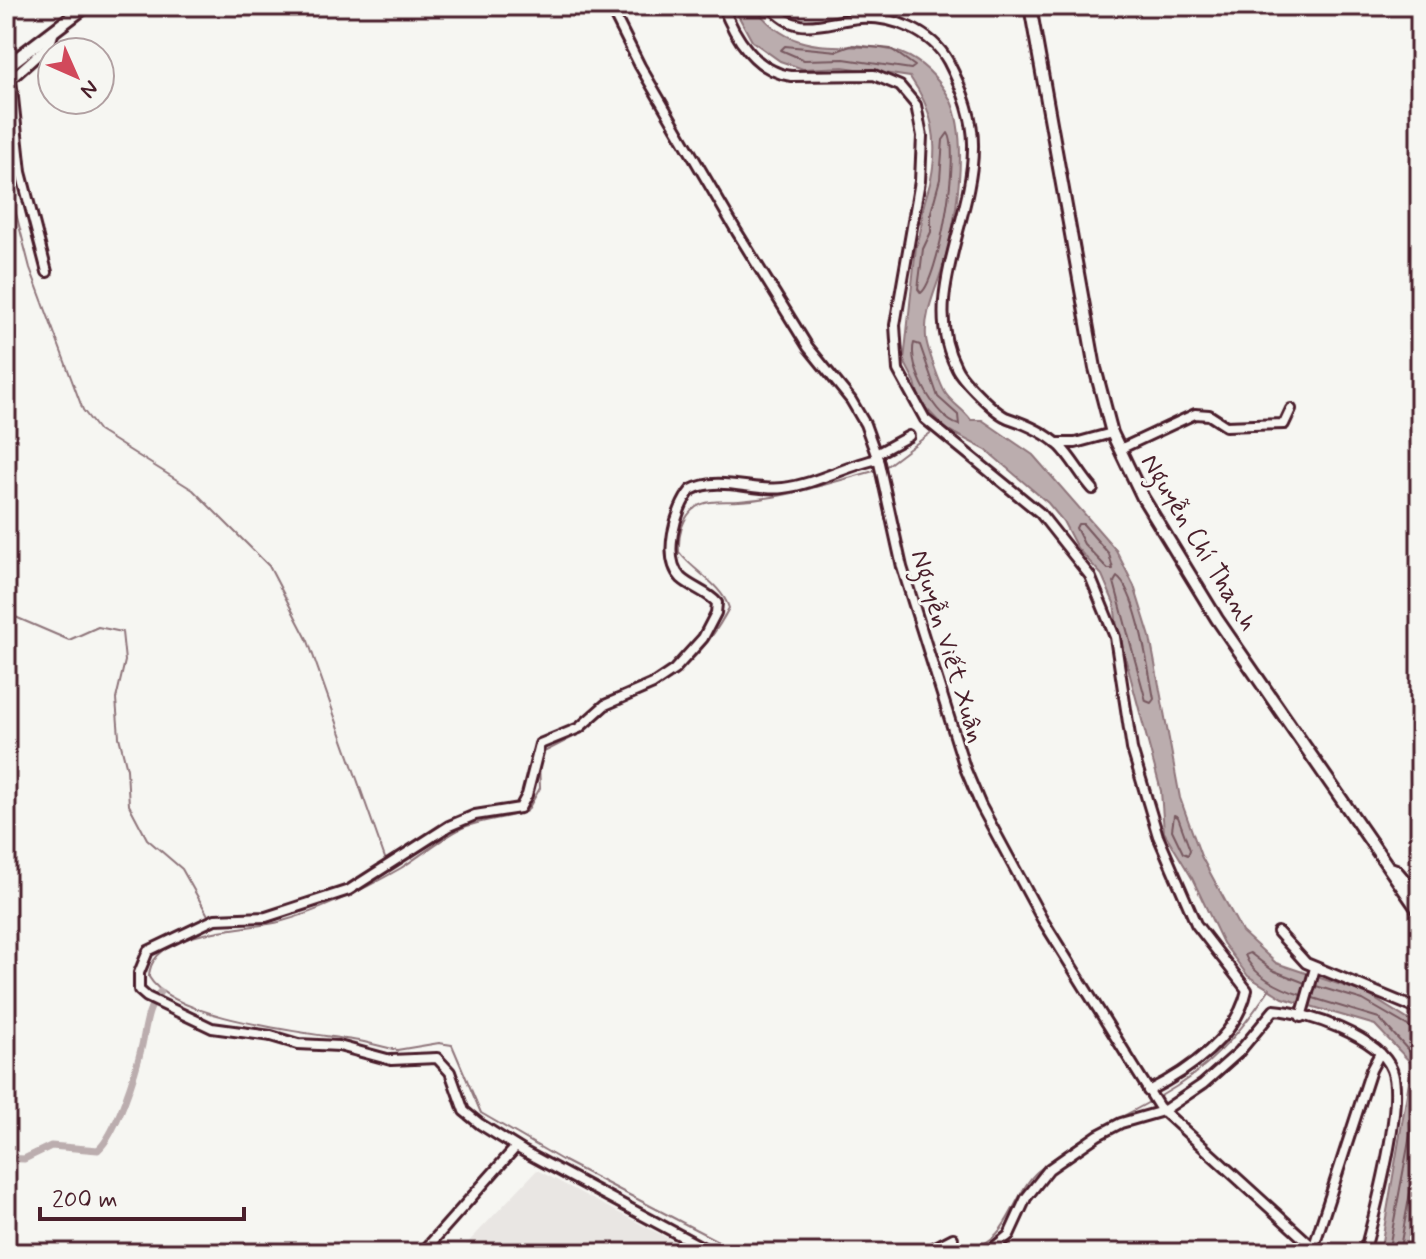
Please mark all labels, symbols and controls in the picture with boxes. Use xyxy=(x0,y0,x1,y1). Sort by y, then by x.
north arrow xyxy=(36,36,116,116)
text: N xyxy=(74,74,104,104)
street label: Nguyễn Chí Thanh xyxy=(1129,448,1265,639)
street label: Nguyễn Viết Xuân xyxy=(899,546,993,748)
scale bar xyxy=(40,1171,244,1221)
text: 200 m xyxy=(52,1185,118,1216)

